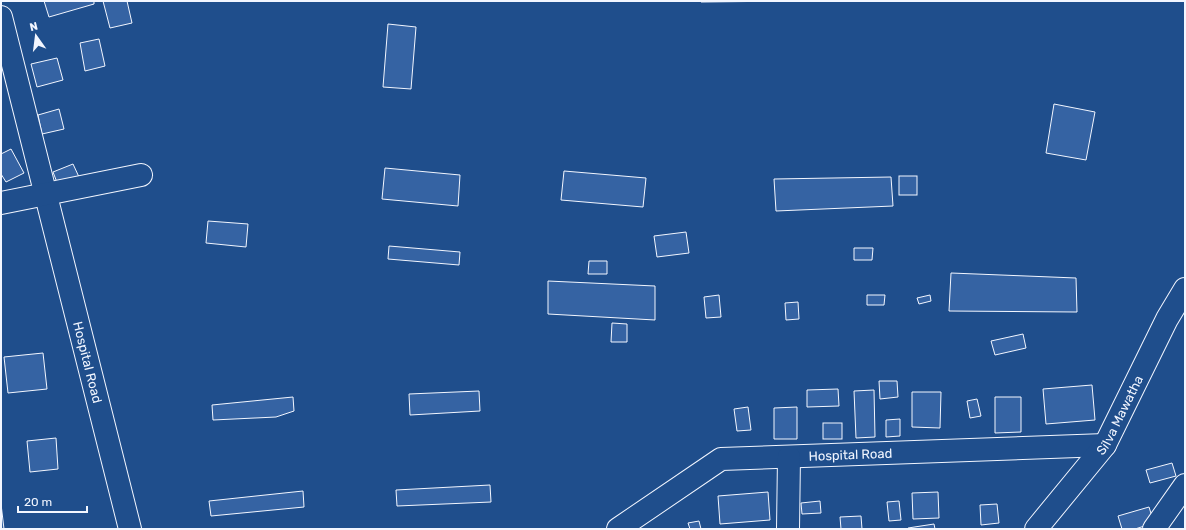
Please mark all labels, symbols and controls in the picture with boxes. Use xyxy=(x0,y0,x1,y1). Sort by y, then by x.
north arrow xyxy=(16,16,56,56)
text: N xyxy=(28,19,39,34)
street label: Hospital Road xyxy=(70,320,105,405)
street label: Silva Mawatha xyxy=(1093,373,1146,458)
street label: Hospital Road xyxy=(808,445,893,463)
scale bar xyxy=(18,488,87,514)
text: 20 m xyxy=(24,495,52,509)

